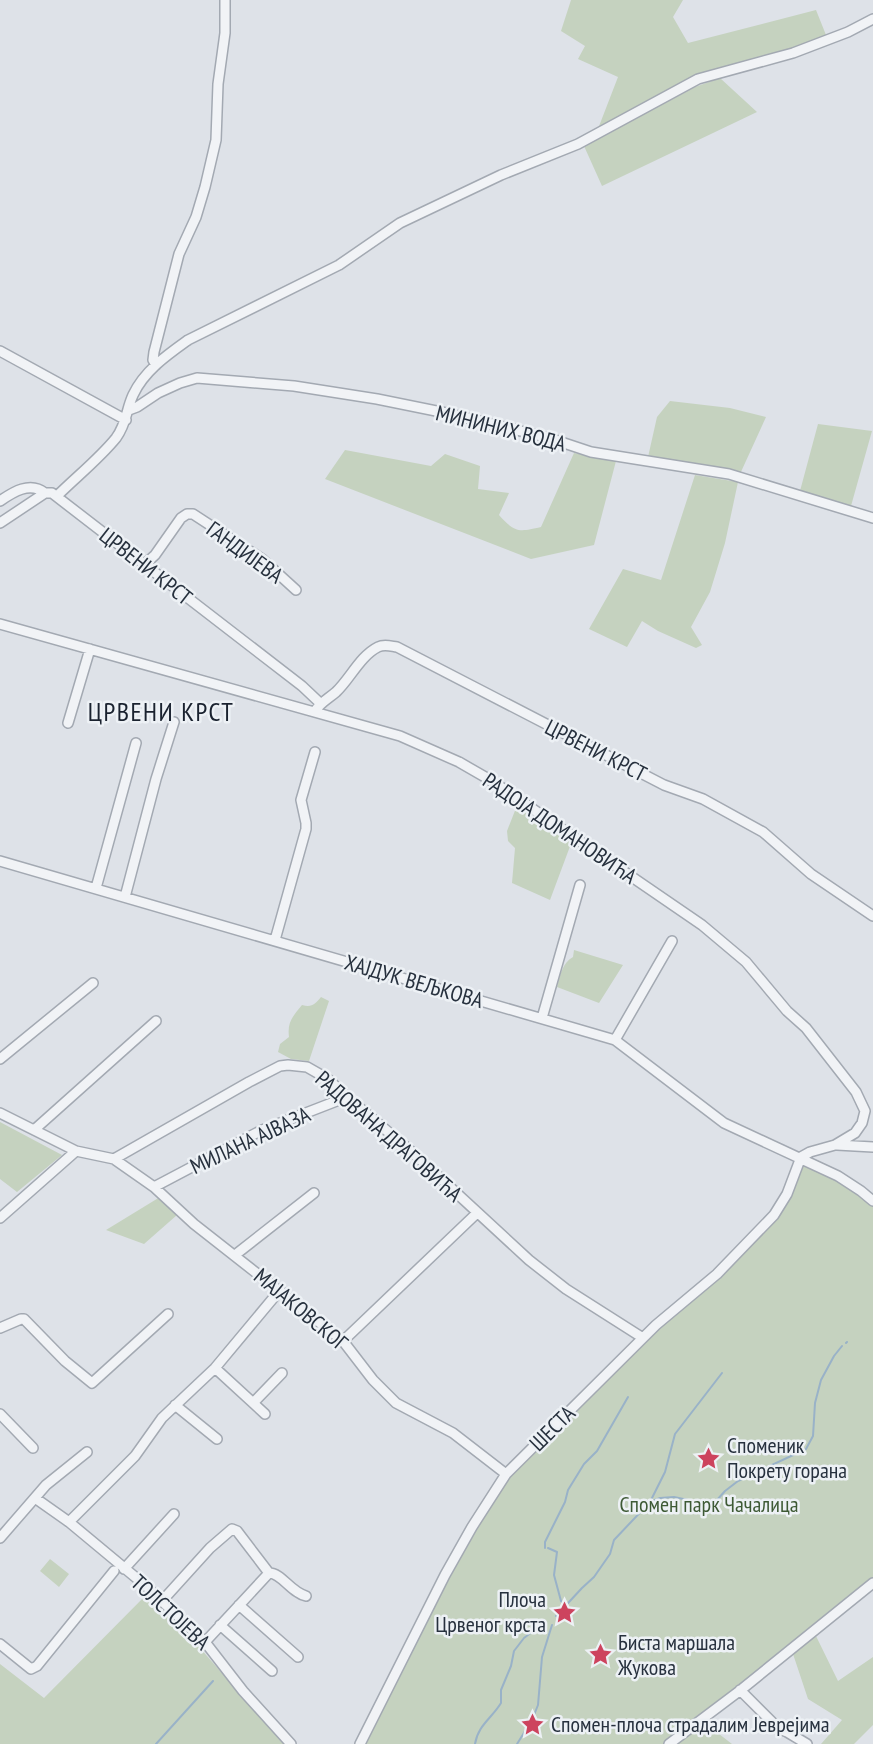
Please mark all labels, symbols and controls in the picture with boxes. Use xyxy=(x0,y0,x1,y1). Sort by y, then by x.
street label: МИНИНИХ ВОДА xyxy=(433,398,569,458)
street label: ГАНДИЈЕВА xyxy=(201,515,289,590)
street label: ЦРВЕНИ КРСТ xyxy=(94,521,198,611)
district label: ЦРВЕНИ КРСТ xyxy=(88,695,234,728)
street label: ЦРВЕНИ КРСТ xyxy=(541,713,652,788)
street label: РАДОЈА ДОМАНОВИЋА xyxy=(478,766,643,890)
street label: ХАЈДУК ВЕЉКОВА xyxy=(342,948,487,1014)
street label: РАДОВАНА ДРАГОВИЋА xyxy=(310,1064,469,1208)
street label: МИЛАНА АЈВАЗА xyxy=(185,1100,315,1180)
street label: МАЈАКОВСКОГ xyxy=(248,1262,354,1357)
street label: ШЕСТА xyxy=(523,1399,581,1457)
place label: Споменик Покрету горана xyxy=(727,1431,847,1484)
place icon: Споменик Покрету горана xyxy=(696,1445,722,1471)
park label: Спомен парк Чачалица xyxy=(620,1490,799,1518)
street label: ТОЛСТОЈЕВА xyxy=(126,1568,217,1656)
place label: Плоча Црвеног крста xyxy=(435,1585,546,1638)
place icon: Плоча Црвеног крста xyxy=(551,1599,577,1625)
place label: Биста маршала Жукова xyxy=(617,1628,735,1681)
place icon: Биста маршала Жукова xyxy=(587,1642,613,1668)
place label: Спомен-плоча страдалим Јеврејима xyxy=(551,1710,829,1738)
place icon: Спомен-плоча страдалим Јеврејима xyxy=(520,1711,546,1737)

